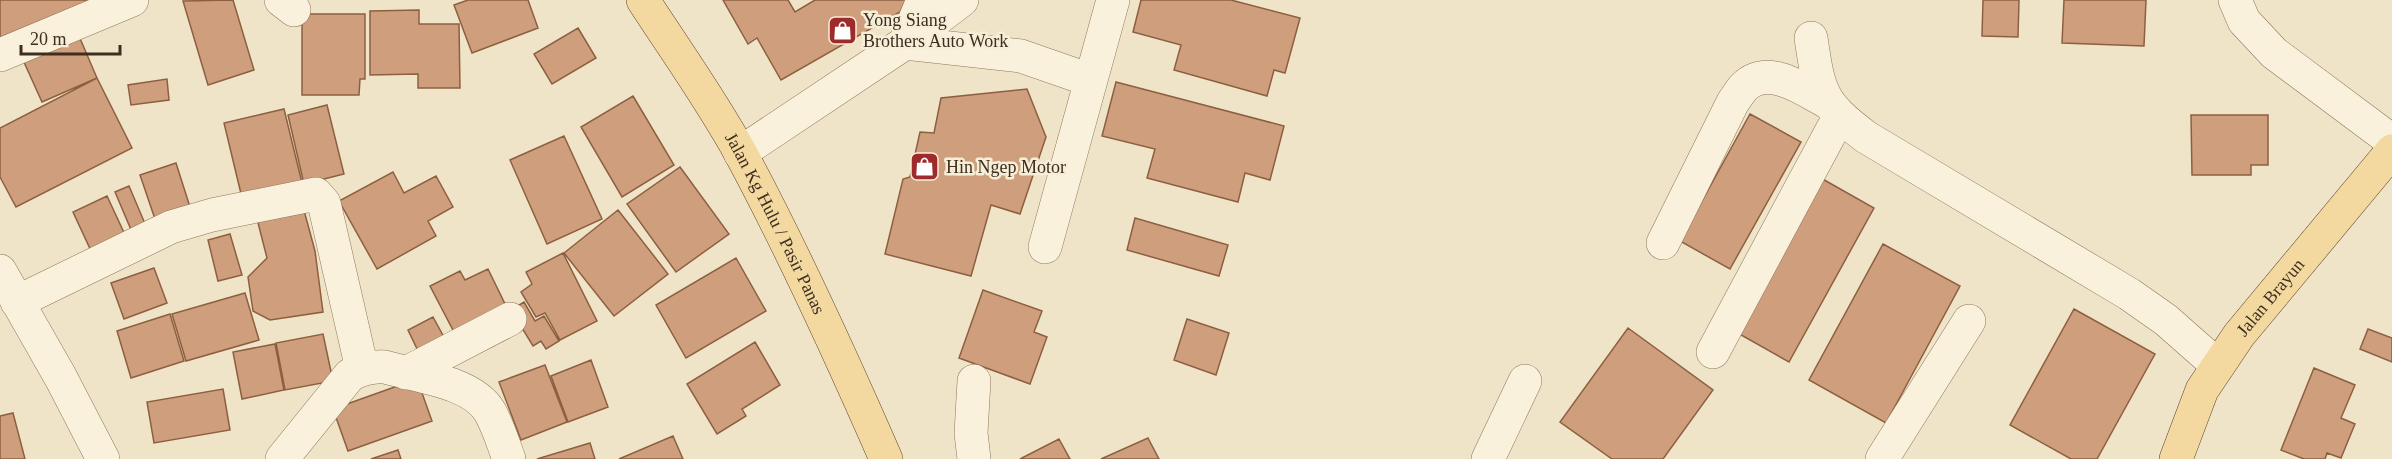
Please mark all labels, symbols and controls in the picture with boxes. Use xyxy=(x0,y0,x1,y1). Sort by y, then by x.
place label: Yong Siang Brothers Auto Work xyxy=(863,10,1008,51)
shop icon: Yong Siang Brothers Auto Work xyxy=(826,14,858,46)
scale bar xyxy=(21,18,120,56)
text: 20 m xyxy=(30,29,67,49)
street label: Jalan Kg Hulu / Pasir Panas xyxy=(721,129,829,317)
shop icon: Hin Ngep Motor xyxy=(909,151,941,183)
place label: Hin Ngep Motor xyxy=(946,157,1066,177)
street label: Jalan Brayun xyxy=(2232,255,2308,340)

